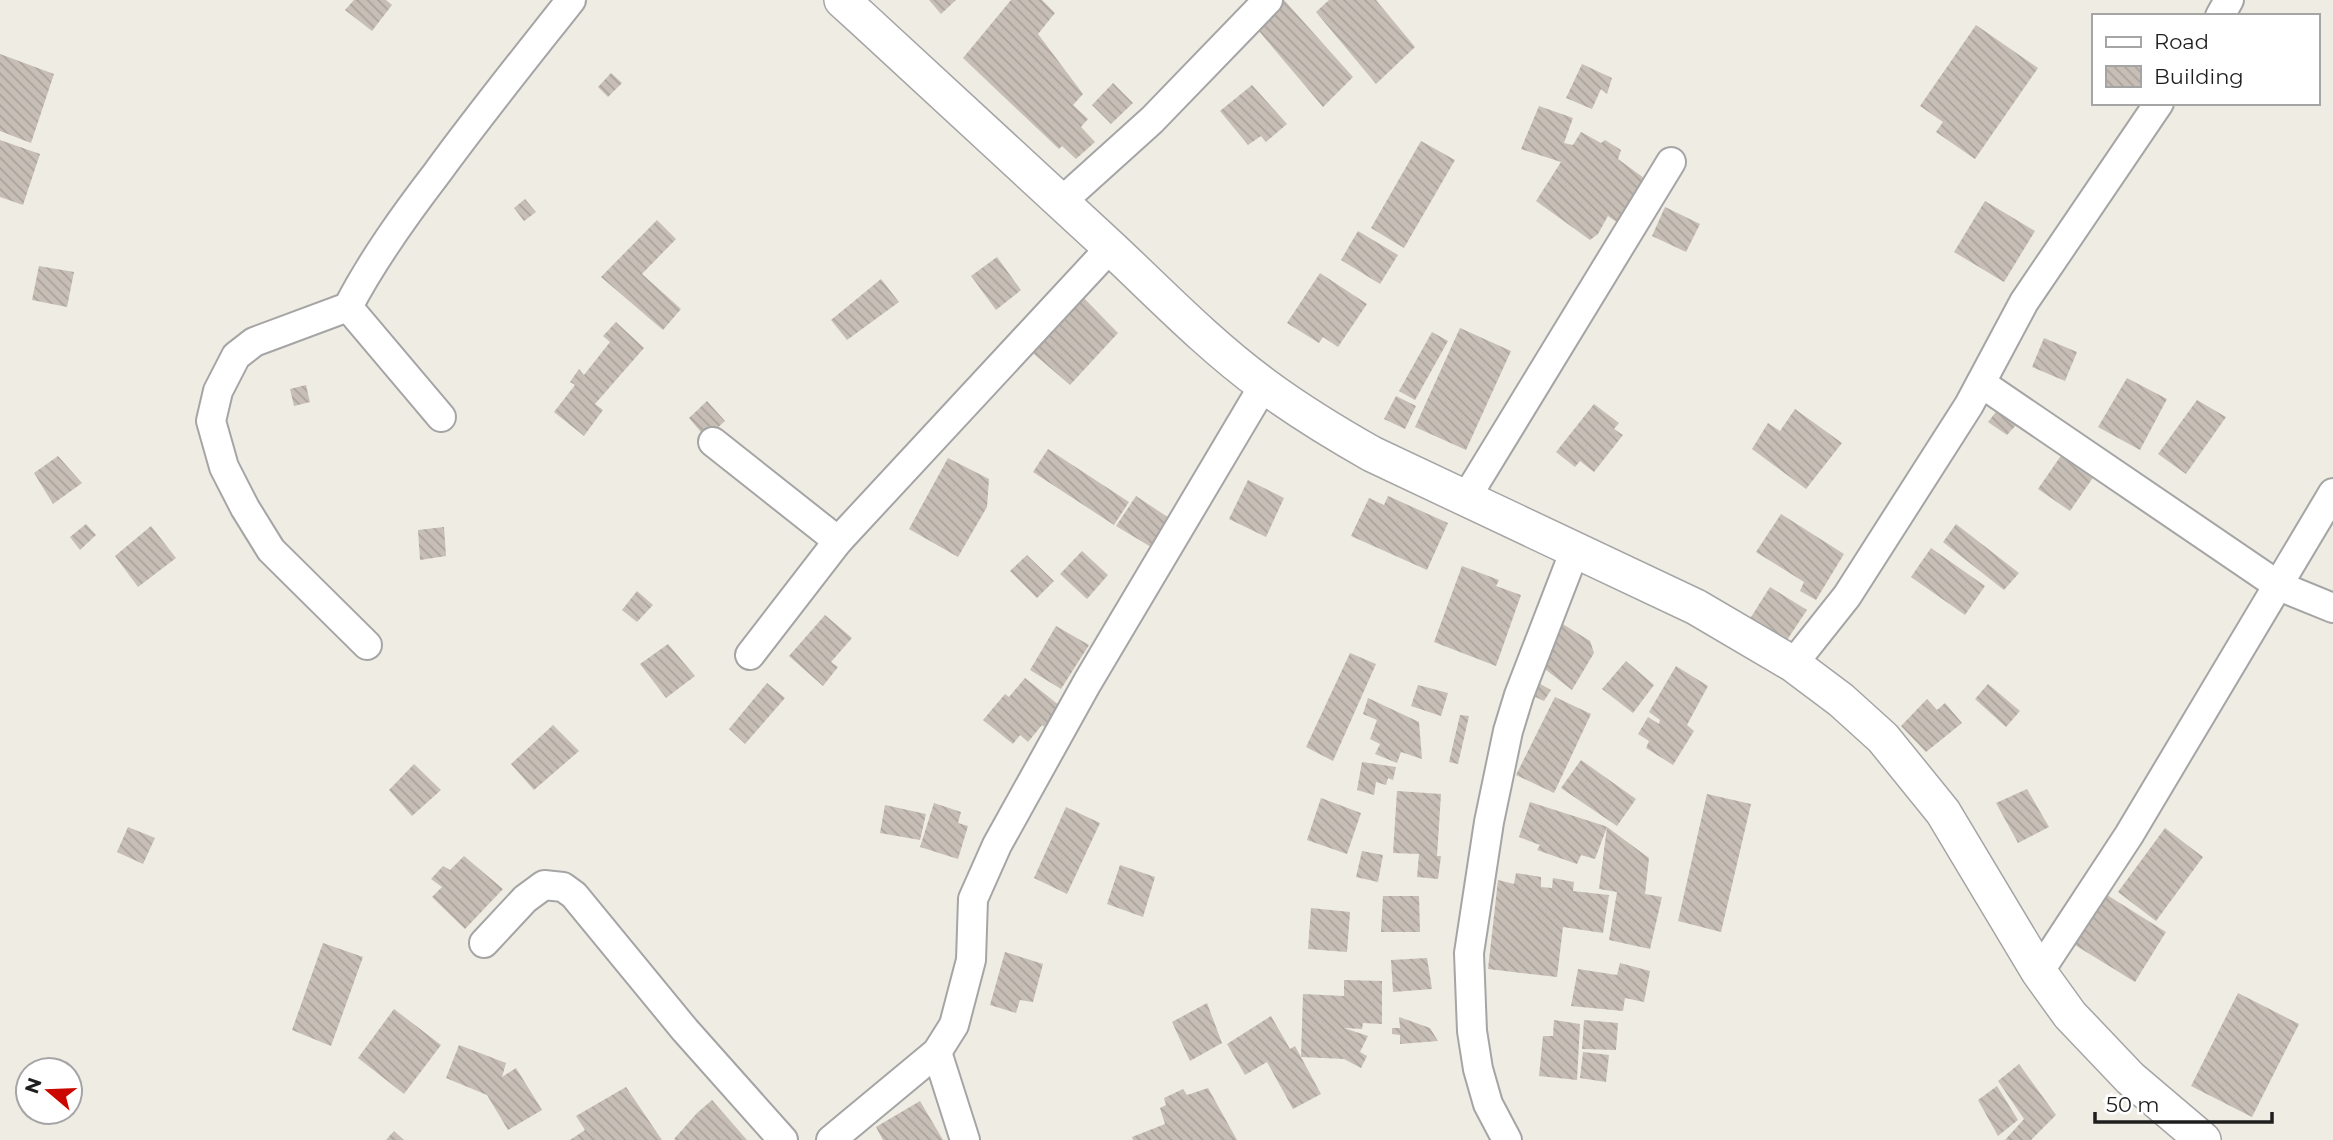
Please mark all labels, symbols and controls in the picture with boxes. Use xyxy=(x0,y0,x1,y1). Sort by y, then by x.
legend xyxy=(2092,14,2319,105)
text: Road xyxy=(2154,29,2209,54)
text: Building xyxy=(2154,64,2244,89)
north arrow xyxy=(14,1056,84,1126)
text: N xyxy=(20,1075,47,1097)
scale bar xyxy=(2095,1080,2272,1124)
text: 50 m xyxy=(2106,1092,2160,1117)

